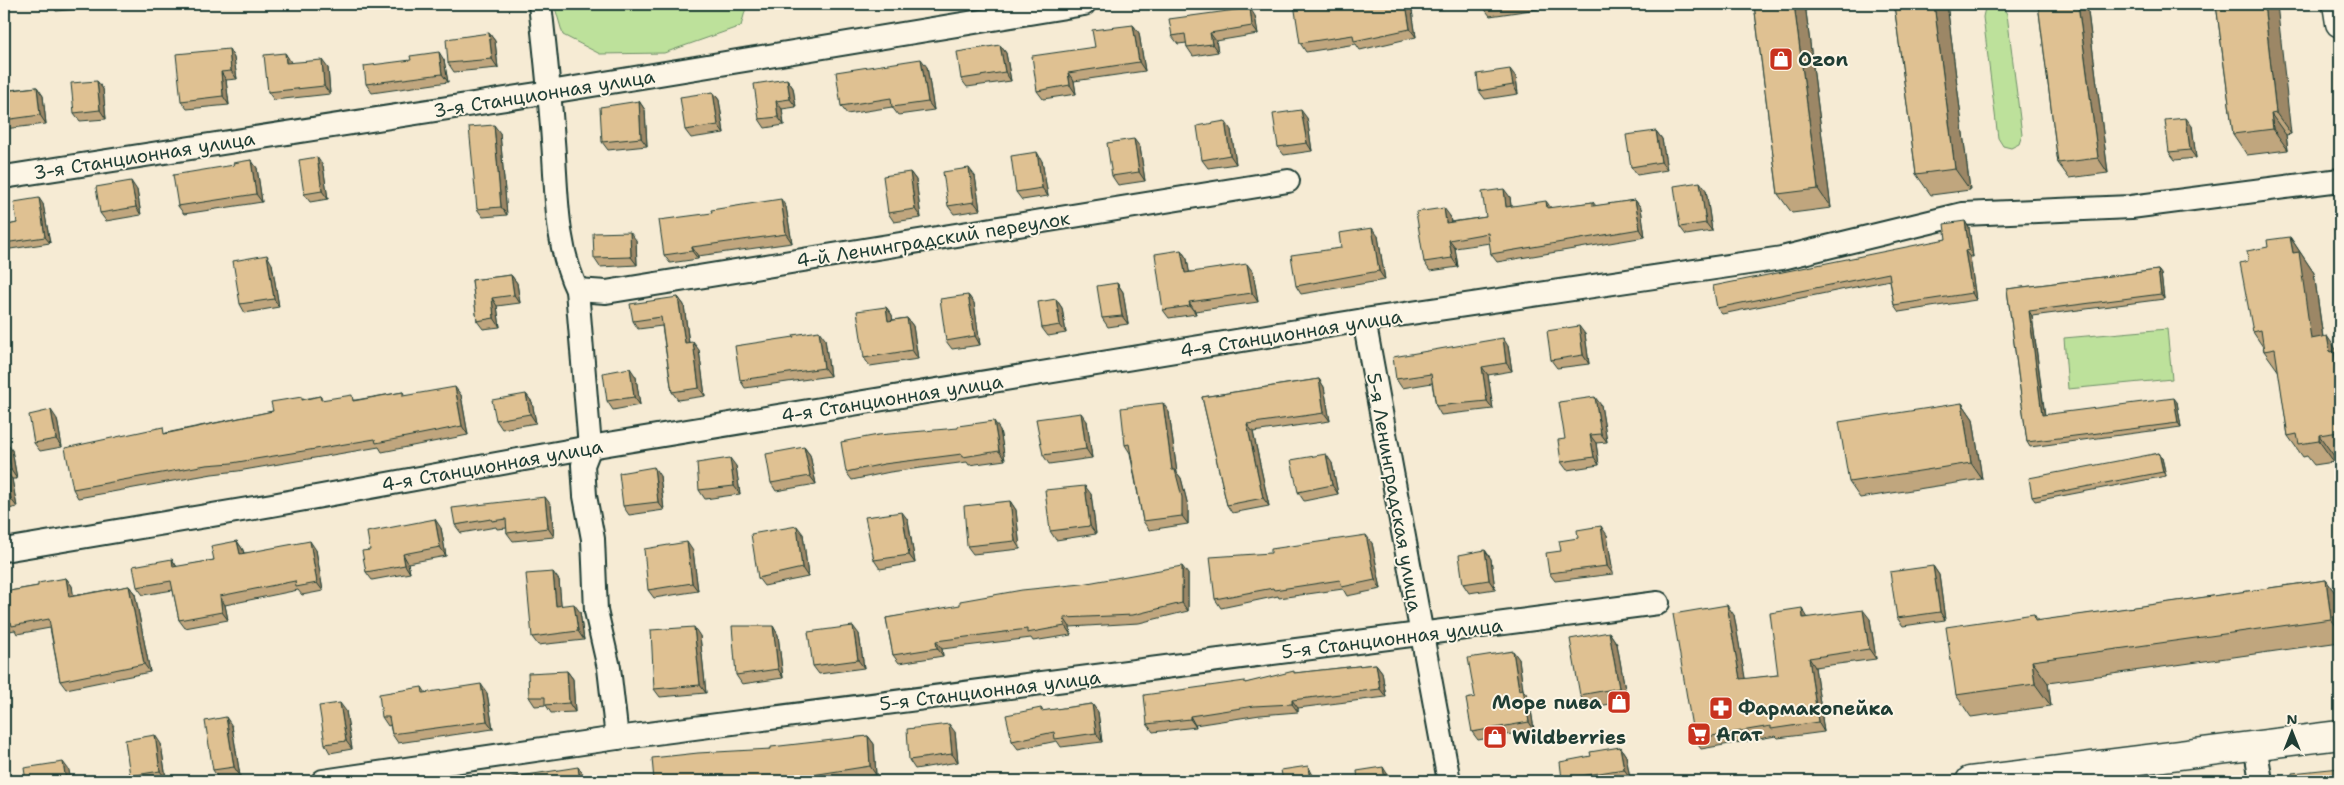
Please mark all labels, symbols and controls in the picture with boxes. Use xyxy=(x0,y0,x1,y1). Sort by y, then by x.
shop icon: Ozon xyxy=(1768,46,1794,72)
place label: Ozon xyxy=(1798,47,1848,72)
street label: 3-я Станционная улица xyxy=(431,64,657,123)
street label: 3-я Станционная улица xyxy=(31,126,257,185)
street label: 4-й Ленинградский переулок xyxy=(794,206,1072,273)
street label: 4-я Станционная улица xyxy=(1178,304,1404,363)
street label: 4-я Станционная улица xyxy=(779,369,1005,428)
street label: 5-я Ленинградская улица xyxy=(1361,371,1428,614)
street label: 4-я Станционная улица xyxy=(379,434,605,497)
street label: 5-я Станционная улица xyxy=(1280,612,1504,664)
street label: 5-я Станционная улица xyxy=(878,664,1102,716)
shop icon: Море пива xyxy=(1606,689,1632,715)
place label: Море пива xyxy=(1492,690,1602,715)
pharmacy icon: Фармакопейка xyxy=(1708,695,1734,721)
place label: Фармакопейка xyxy=(1738,696,1893,721)
north arrow xyxy=(2266,708,2316,758)
text: N xyxy=(2286,710,2298,728)
supermarket icon: Агат xyxy=(1686,721,1712,747)
place label: Агат xyxy=(1716,722,1763,747)
shop icon: Wildberries xyxy=(1482,724,1508,750)
place label: Wildberries xyxy=(1512,725,1626,750)

